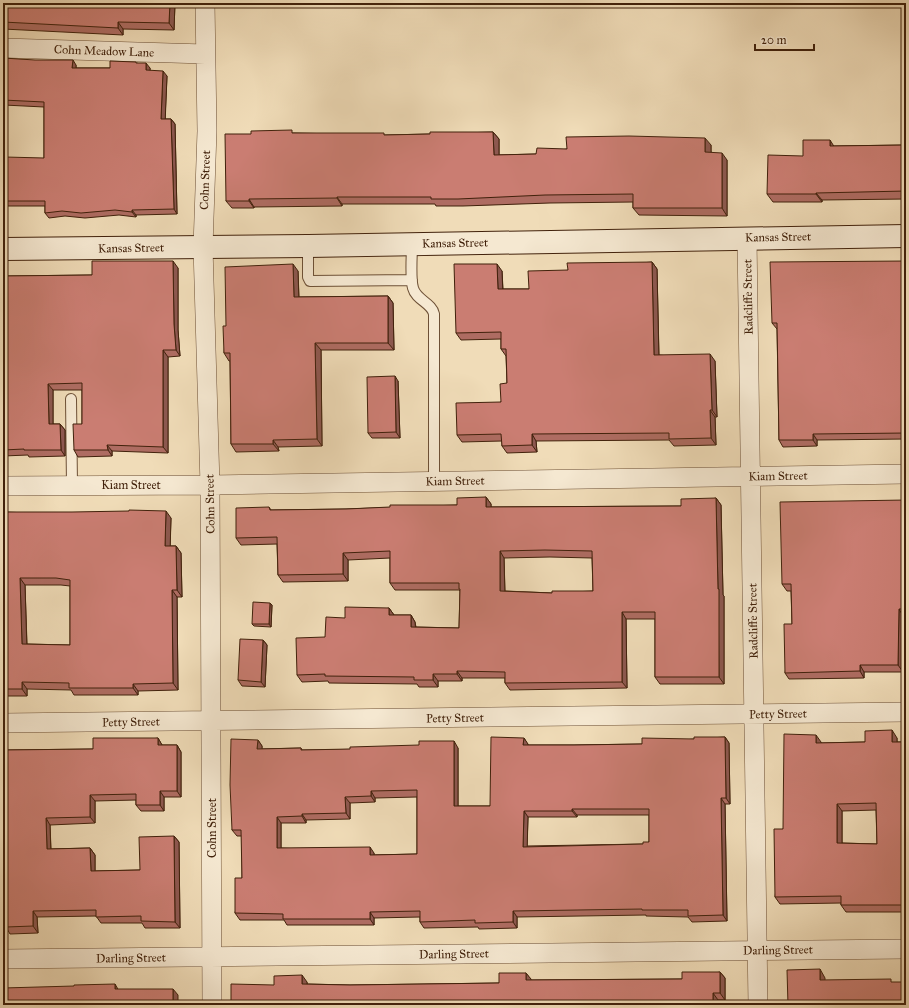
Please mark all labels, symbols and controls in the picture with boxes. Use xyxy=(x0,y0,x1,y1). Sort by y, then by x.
scale bar xyxy=(755,26,814,52)
text: 20 m xyxy=(761,33,787,47)
street label: Cohn Meadow Lane xyxy=(54,42,154,60)
street label: Cohn Street xyxy=(197,149,213,210)
street label: Kansas Street xyxy=(745,229,812,245)
street label: Kansas Street xyxy=(422,235,489,251)
street label: Kansas Street xyxy=(98,240,165,256)
street label: Radcliffe Street xyxy=(740,258,756,335)
street label: Kiam Street xyxy=(748,468,809,484)
street label: Cohn Street xyxy=(202,473,218,534)
street label: Kiam Street xyxy=(425,473,486,489)
street label: Kiam Street xyxy=(101,478,161,492)
street label: Radcliffe Street xyxy=(745,582,761,659)
street label: Petty Street xyxy=(749,706,808,722)
street label: Petty Street xyxy=(426,710,485,726)
street label: Petty Street xyxy=(102,714,161,730)
street label: Cohn Street xyxy=(205,797,219,858)
street label: Darling Street xyxy=(743,942,814,959)
street label: Darling Street xyxy=(419,946,490,963)
street label: Darling Street xyxy=(96,950,167,967)

